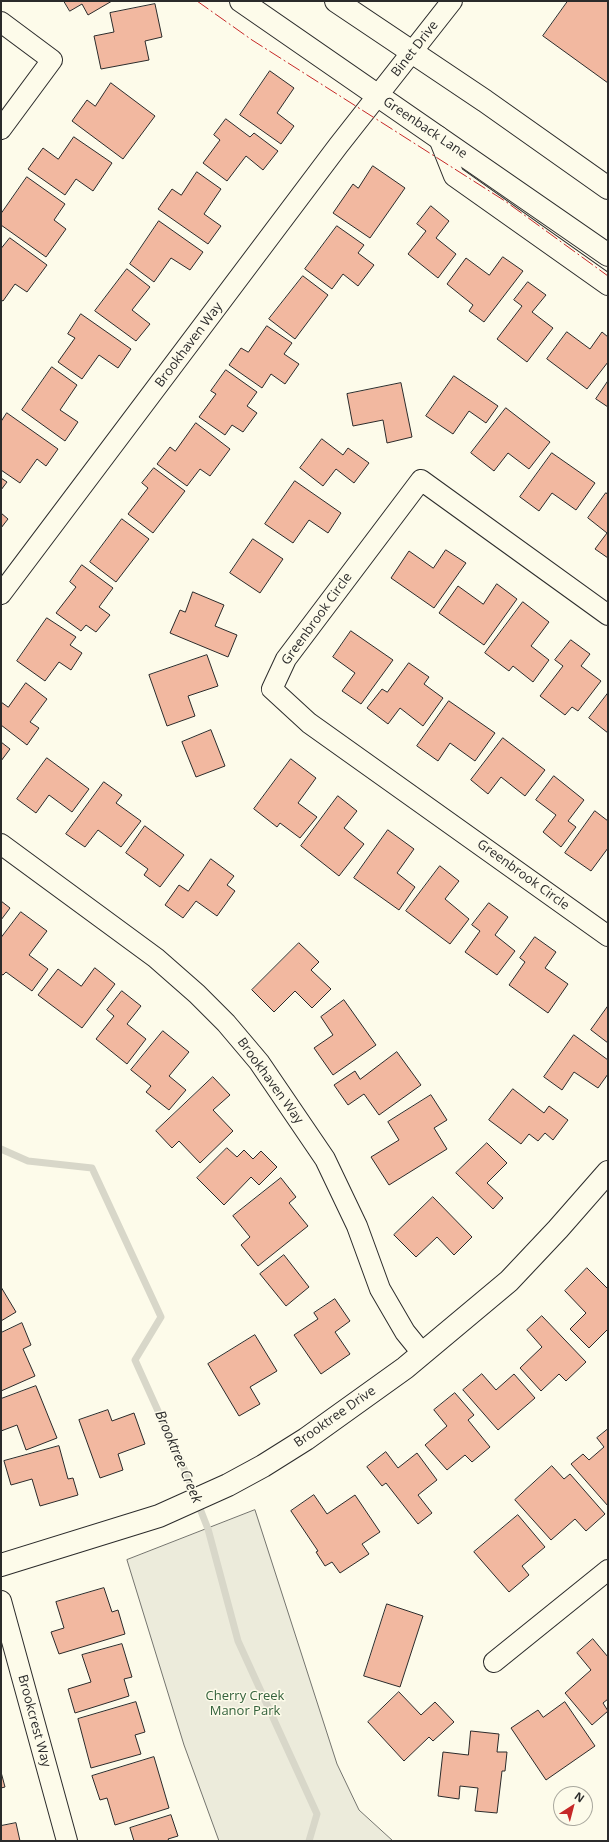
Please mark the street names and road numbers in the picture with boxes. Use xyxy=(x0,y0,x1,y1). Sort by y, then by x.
street label: Binet Drive xyxy=(388,18,442,80)
street label: Greenback Lane xyxy=(380,94,470,162)
street label: Brookhaven Way xyxy=(152,299,226,391)
street label: Greenbrook Circle xyxy=(278,570,356,668)
street label: Greenbrook Circle xyxy=(474,836,572,914)
street label: Brookhaven Way xyxy=(234,1035,306,1127)
street label: Brooktree Drive xyxy=(291,1383,379,1451)
street label: Brookcrest Way xyxy=(14,1673,54,1769)

